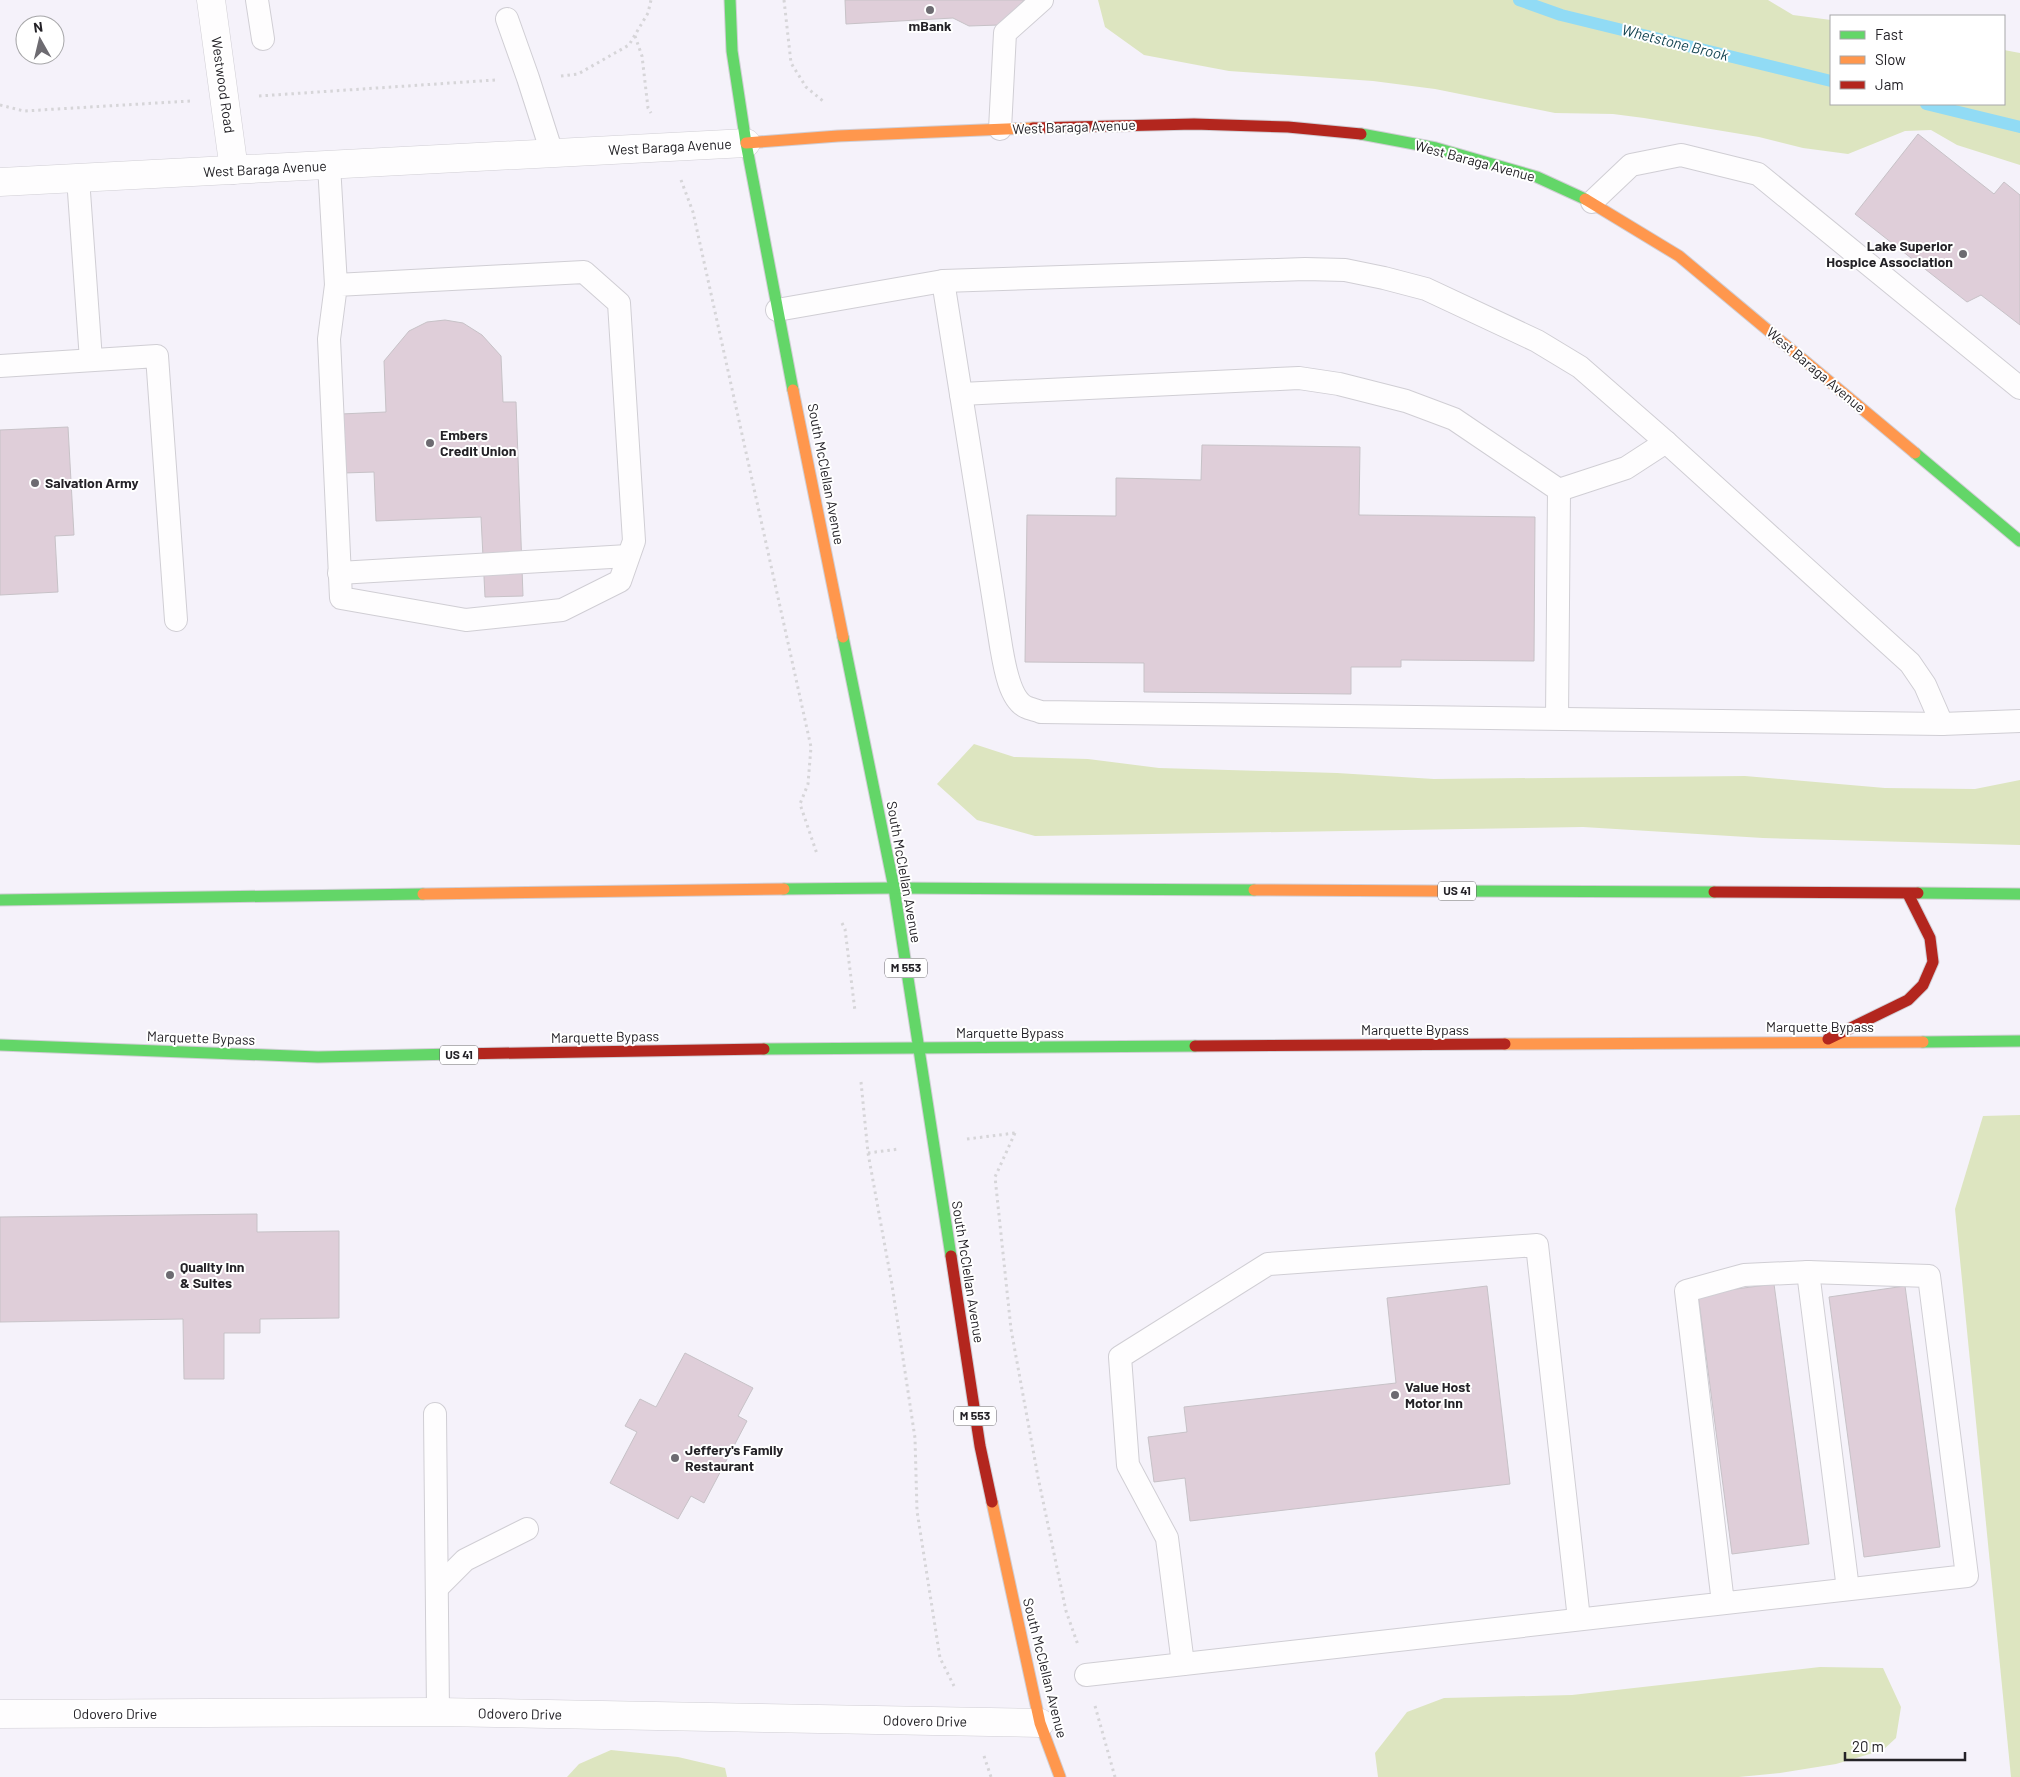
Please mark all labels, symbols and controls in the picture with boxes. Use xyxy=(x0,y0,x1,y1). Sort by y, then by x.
marker: mBank xyxy=(924,4,936,16)
north arrow xyxy=(15,15,65,65)
legend xyxy=(1830,15,2005,105)
place label: mBank xyxy=(909,17,952,34)
text: N xyxy=(32,18,44,36)
water label: Whetstone Brook xyxy=(1620,20,1731,64)
text: Fast xyxy=(1875,25,1903,43)
street label: Westwood Road xyxy=(208,36,239,134)
text: Slow xyxy=(1875,50,1906,68)
text: Jam xyxy=(1875,75,1904,93)
street label: West Baraga Avenue xyxy=(1012,116,1136,137)
street label: West Baraga Avenue xyxy=(608,135,732,158)
street label: West Baraga Avenue xyxy=(1413,136,1537,185)
street label: West Baraga Avenue xyxy=(203,157,327,180)
place label: Lake Superior Hospice Association xyxy=(1826,237,1954,270)
marker: Lake Superior Hospice Association xyxy=(1957,248,1969,260)
street label: West Baraga Avenue xyxy=(1764,323,1869,416)
street label: South McClellan Avenue xyxy=(804,402,849,546)
place label: Embers Credit Union xyxy=(440,426,516,459)
marker: Embers Credit Union xyxy=(424,437,436,449)
place label: Salvation Army xyxy=(45,474,139,491)
marker: Salvation Army xyxy=(29,477,41,489)
street label: South McClellan Avenue xyxy=(884,800,925,944)
road number: US 41 xyxy=(1438,881,1476,900)
road number: M 553 xyxy=(885,958,927,978)
street label: Marquette Bypass xyxy=(1766,1018,1874,1035)
street label: Marquette Bypass xyxy=(1361,1021,1469,1038)
street label: Marquette Bypass xyxy=(956,1024,1064,1041)
street label: Marquette Bypass xyxy=(147,1027,256,1048)
street label: Marquette Bypass xyxy=(551,1027,659,1046)
road number: US 41 xyxy=(440,1046,478,1064)
street label: South McClellan Avenue xyxy=(949,1200,988,1344)
place label: Quality Inn & Suites xyxy=(180,1258,244,1291)
marker: Quality Inn & Suites xyxy=(164,1269,176,1281)
place label: Value Host Motor Inn xyxy=(1405,1378,1471,1411)
marker: Value Host Motor Inn xyxy=(1389,1389,1401,1401)
road number: M 553 xyxy=(954,1406,996,1425)
place label: Jeffery's Family Restaurant xyxy=(685,1441,783,1474)
marker: Jeffery's Family Restaurant xyxy=(669,1452,681,1464)
street label: South McClellan Avenue xyxy=(1020,1596,1071,1740)
street label: Odovero Drive xyxy=(478,1704,562,1723)
street label: Odovero Drive xyxy=(73,1705,157,1722)
street label: Odovero Drive xyxy=(883,1711,967,1730)
scale bar xyxy=(1845,1730,1965,1762)
text: 20 m xyxy=(1852,1737,1884,1755)

